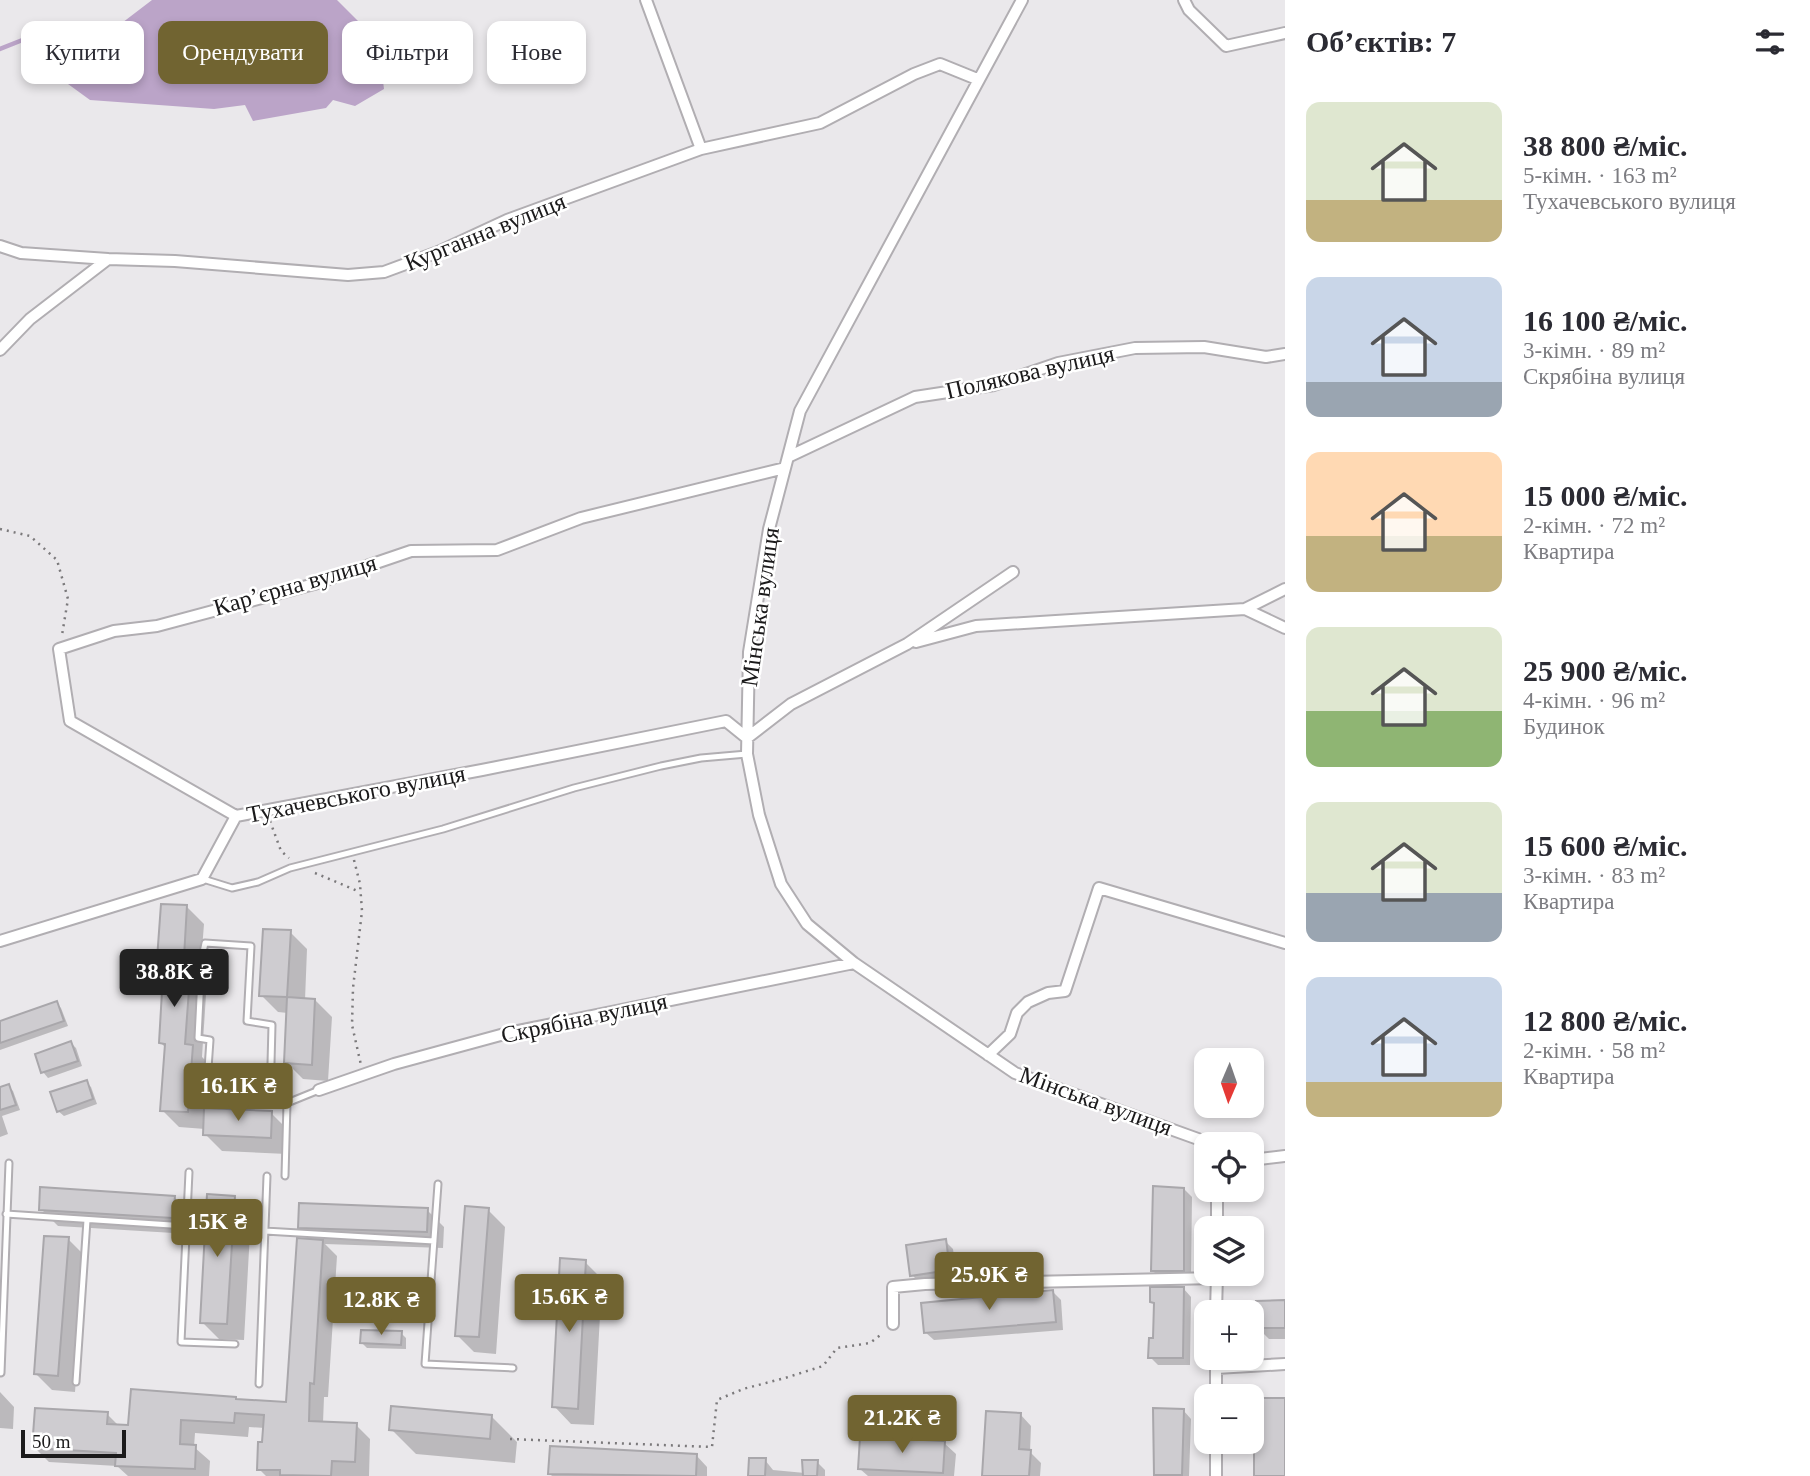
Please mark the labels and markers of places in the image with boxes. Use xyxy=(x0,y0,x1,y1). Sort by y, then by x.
pin: 38.8K ₴ xyxy=(109,950,239,1009)
pin: 16.1K ₴ xyxy=(173,1064,303,1123)
pin: 15K ₴ xyxy=(168,1200,266,1259)
pin: 25.9K ₴ xyxy=(924,1252,1054,1312)
pin: 15.6K ₴ xyxy=(504,1274,634,1334)
pin: 12.8K ₴ xyxy=(316,1278,446,1337)
pin: 21.2K ₴ xyxy=(837,1396,967,1455)

